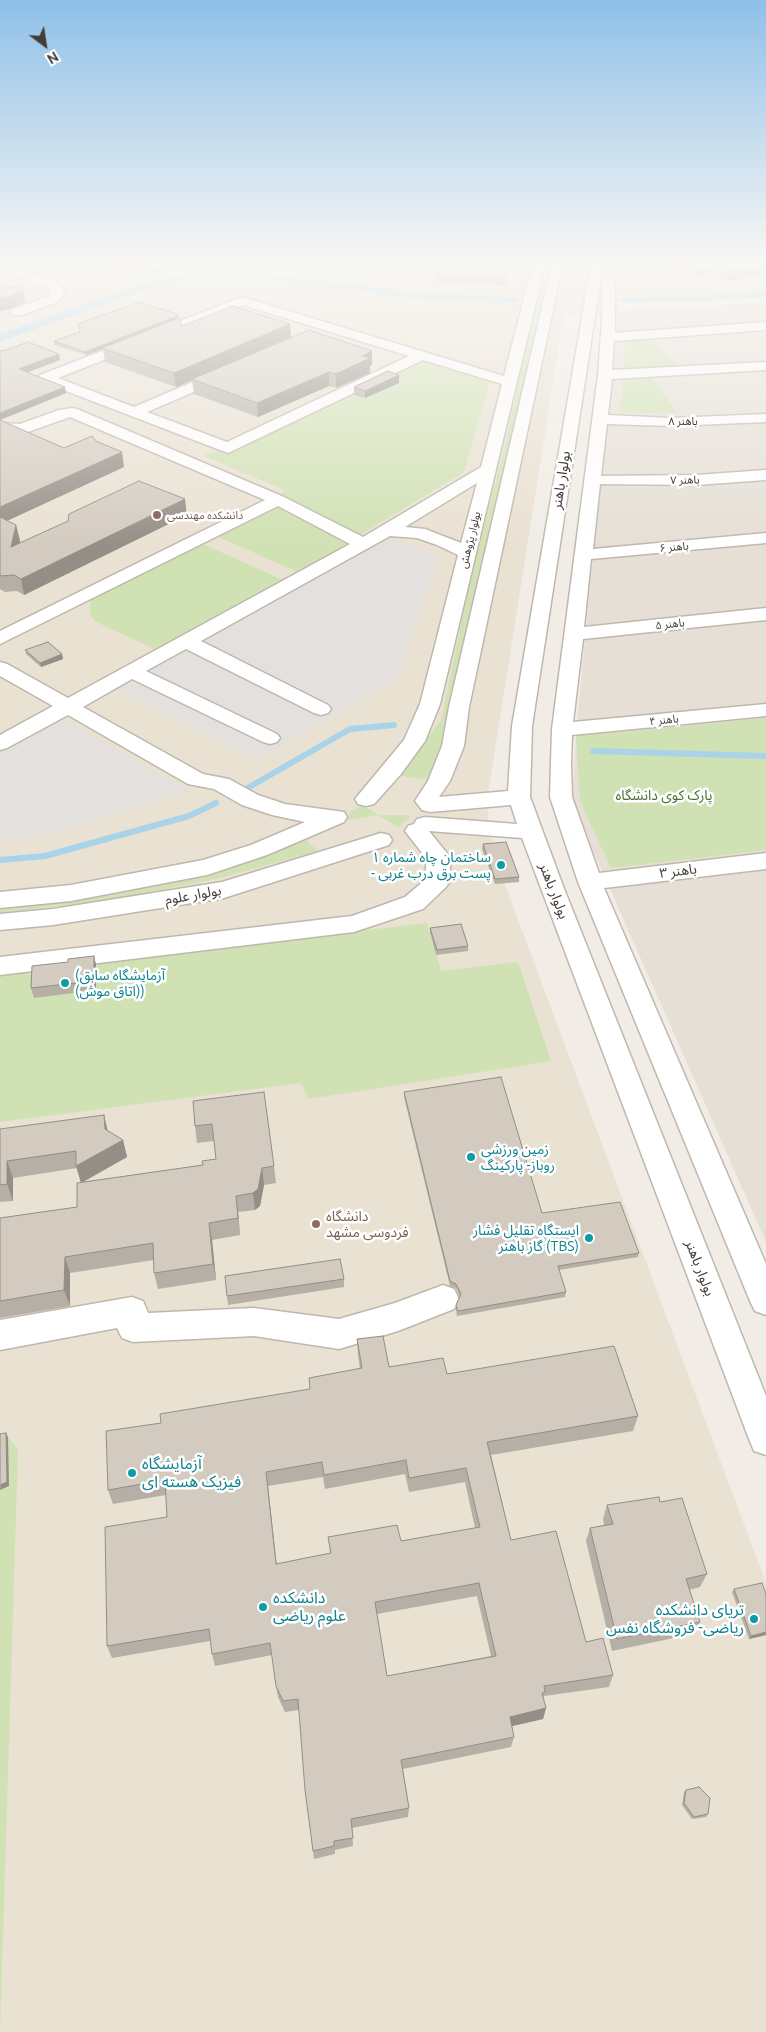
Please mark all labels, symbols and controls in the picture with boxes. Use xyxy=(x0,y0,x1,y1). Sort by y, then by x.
north arrow xyxy=(20,20,70,70)
text: N xyxy=(44,48,61,67)
street label: باهنر ۸ xyxy=(668,414,698,428)
street label: بولوار باهنر xyxy=(548,450,574,510)
street label: باهنر ۷ xyxy=(670,473,700,487)
place label: دانشکده مهندسی xyxy=(167,508,243,522)
marker: دانشکده مهندسی xyxy=(151,509,163,521)
street label: بولوار پژوهش xyxy=(457,510,483,570)
street label: باهنر ۶ xyxy=(659,539,689,555)
street label: باهنر ۵ xyxy=(655,616,685,632)
street label: باهنر ۴ xyxy=(649,712,679,728)
park label: پارک کوی دانشگاه xyxy=(615,787,713,803)
place label: ساختمان چاه شماره ۱ - پست برق درب غربی xyxy=(371,849,491,882)
marker: ساختمان چاه شماره ۱ - پست برق درب غربی xyxy=(495,859,507,871)
street label: باهنر ۳ xyxy=(658,860,698,882)
street label: بولوار باهنر xyxy=(536,861,572,921)
street label: بولوار علوم xyxy=(164,882,222,908)
place label: (آزمایشگاه سابق (اتاق موش)) xyxy=(75,967,165,1000)
marker: (آزمایشگاه سابق (اتاق موش)) xyxy=(59,977,71,989)
place label: زمین ورزشی روباز- پارکینگ xyxy=(481,1141,555,1174)
marker: زمین ورزشی روباز- پارکینگ xyxy=(465,1151,477,1163)
place label: دانشگاه فردوسی مشهد xyxy=(326,1208,409,1240)
marker: دانشگاه فردوسی مشهد xyxy=(310,1218,322,1230)
place label: ایستگاه تقلیل فشار گاز باهنر (TBS) xyxy=(473,1222,579,1254)
marker: ایستگاه تقلیل فشار گاز باهنر (TBS) xyxy=(583,1232,595,1244)
street label: بولوار باهنر xyxy=(682,1238,718,1298)
place label: آزمایشگاه فیزیک هسته ای xyxy=(142,1454,241,1492)
marker: آزمایشگاه فیزیک هسته ای xyxy=(126,1467,138,1479)
place label: دانشکده علوم ریاضی xyxy=(273,1588,346,1626)
place label: تریای دانشکده ریاضی- فروشگاه نفس xyxy=(606,1600,744,1638)
marker: دانشکده علوم ریاضی xyxy=(257,1601,269,1613)
marker: تریای دانشکده ریاضی- فروشگاه نفس xyxy=(748,1613,760,1625)

